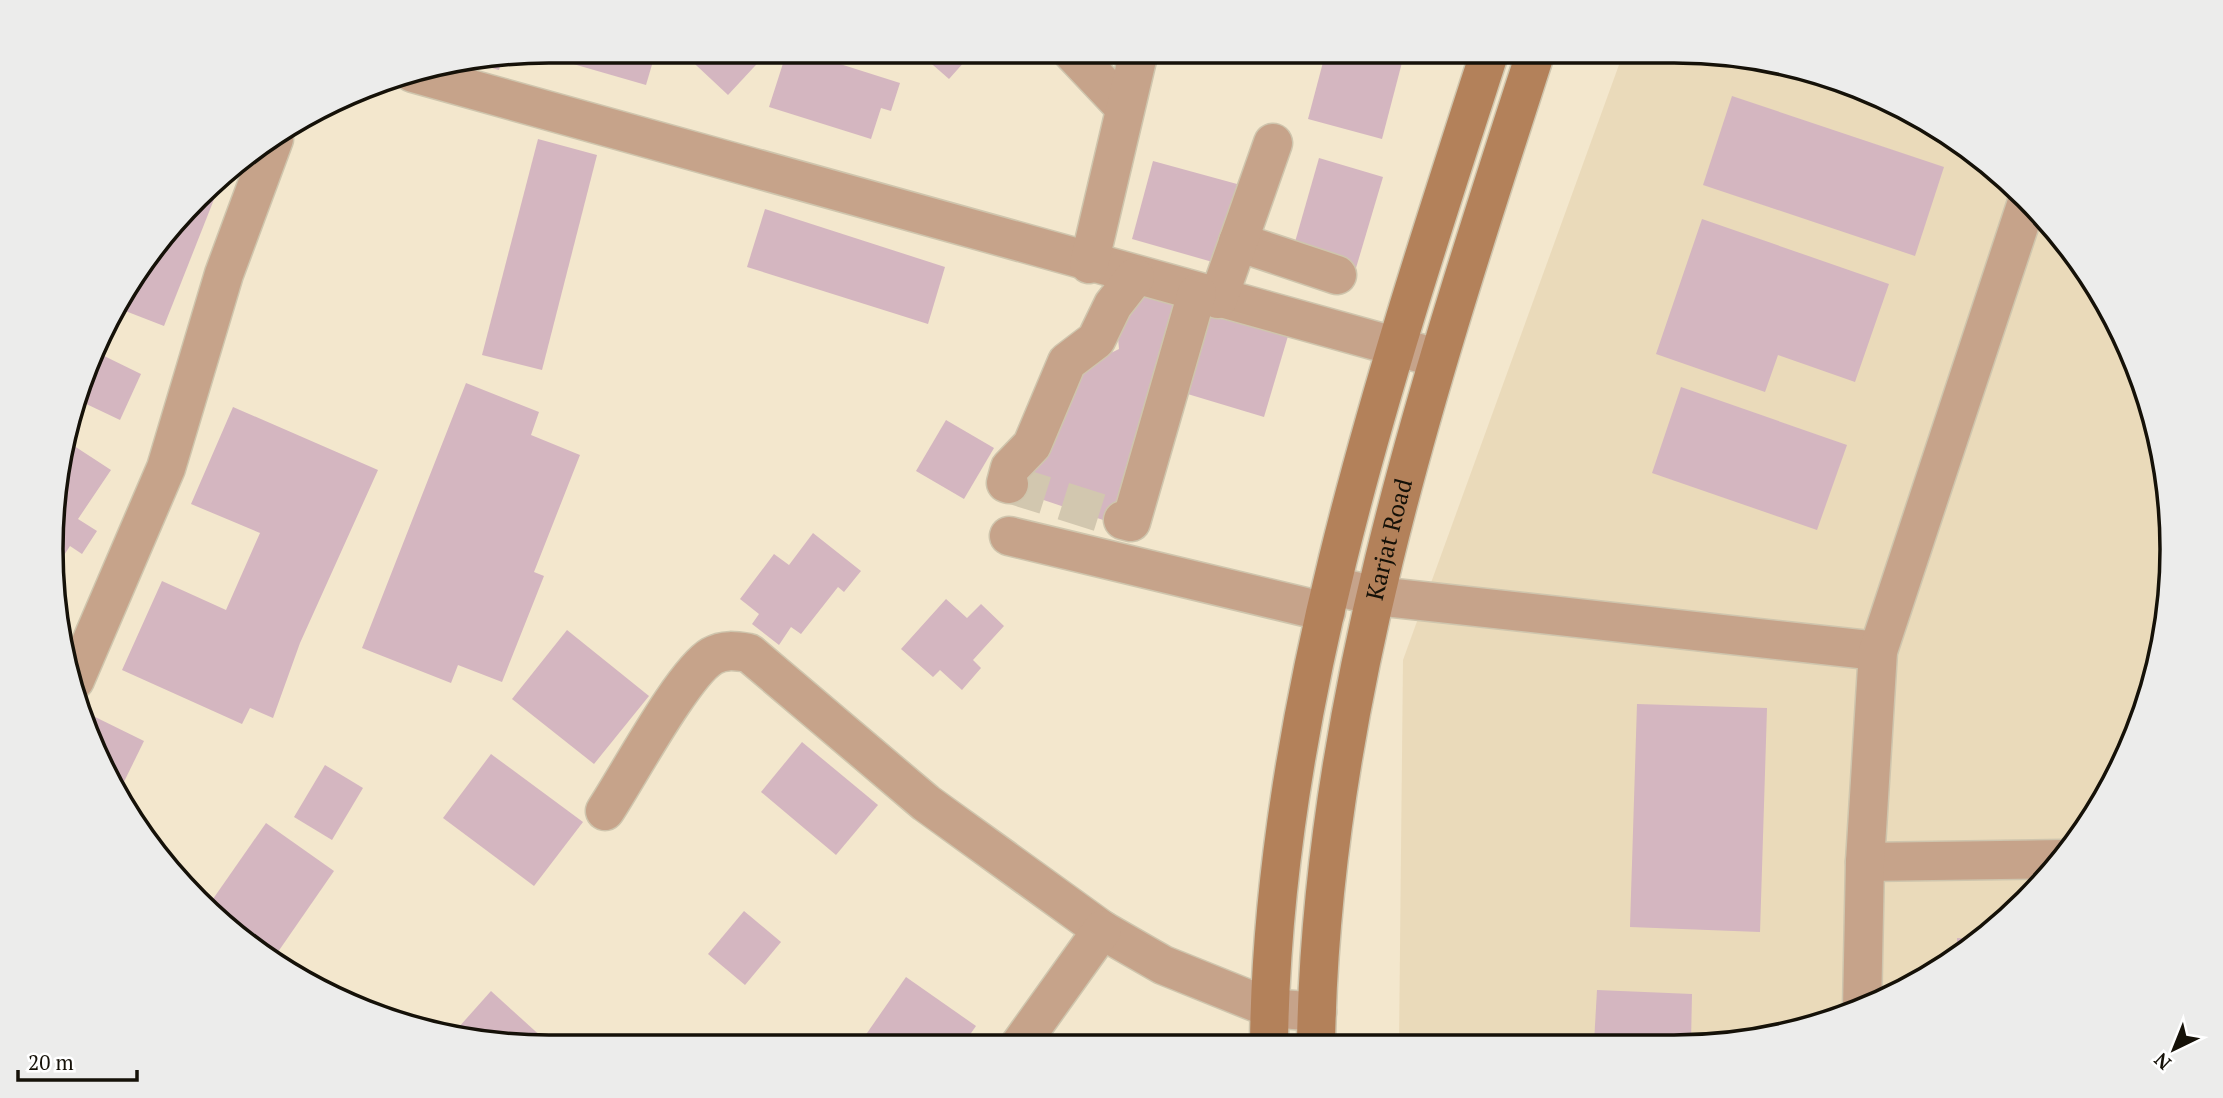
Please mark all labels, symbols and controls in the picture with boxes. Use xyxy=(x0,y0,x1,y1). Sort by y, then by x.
street label: Karjat Road xyxy=(1358,475,1419,603)
north arrow xyxy=(2139,1014,2209,1084)
scale bar xyxy=(18,1038,136,1082)
text: N xyxy=(2148,1047,2176,1076)
text: 20 m xyxy=(28,1048,74,1076)

